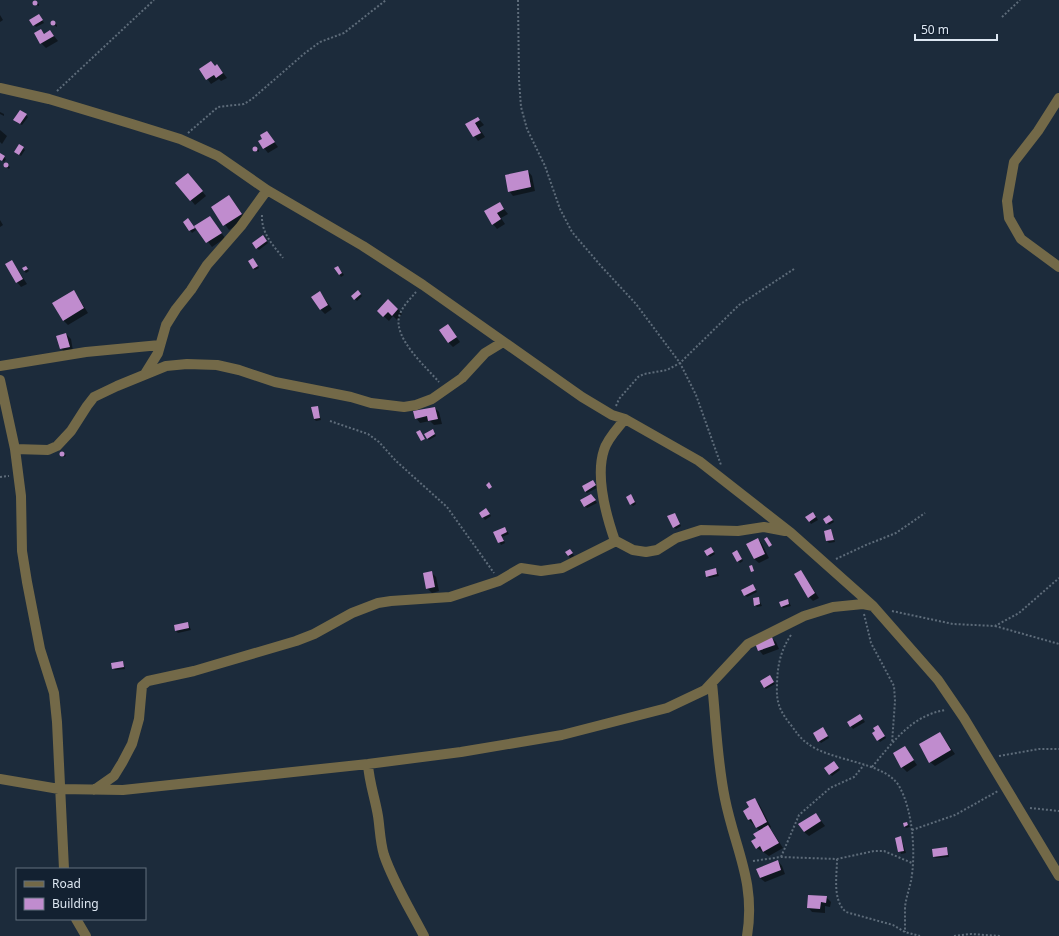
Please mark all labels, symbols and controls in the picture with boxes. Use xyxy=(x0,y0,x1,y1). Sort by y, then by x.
scale bar xyxy=(915,16,997,42)
text: 50 m xyxy=(921,21,949,38)
legend xyxy=(16,868,146,920)
text: Road xyxy=(52,875,81,892)
text: Building xyxy=(52,895,99,912)

